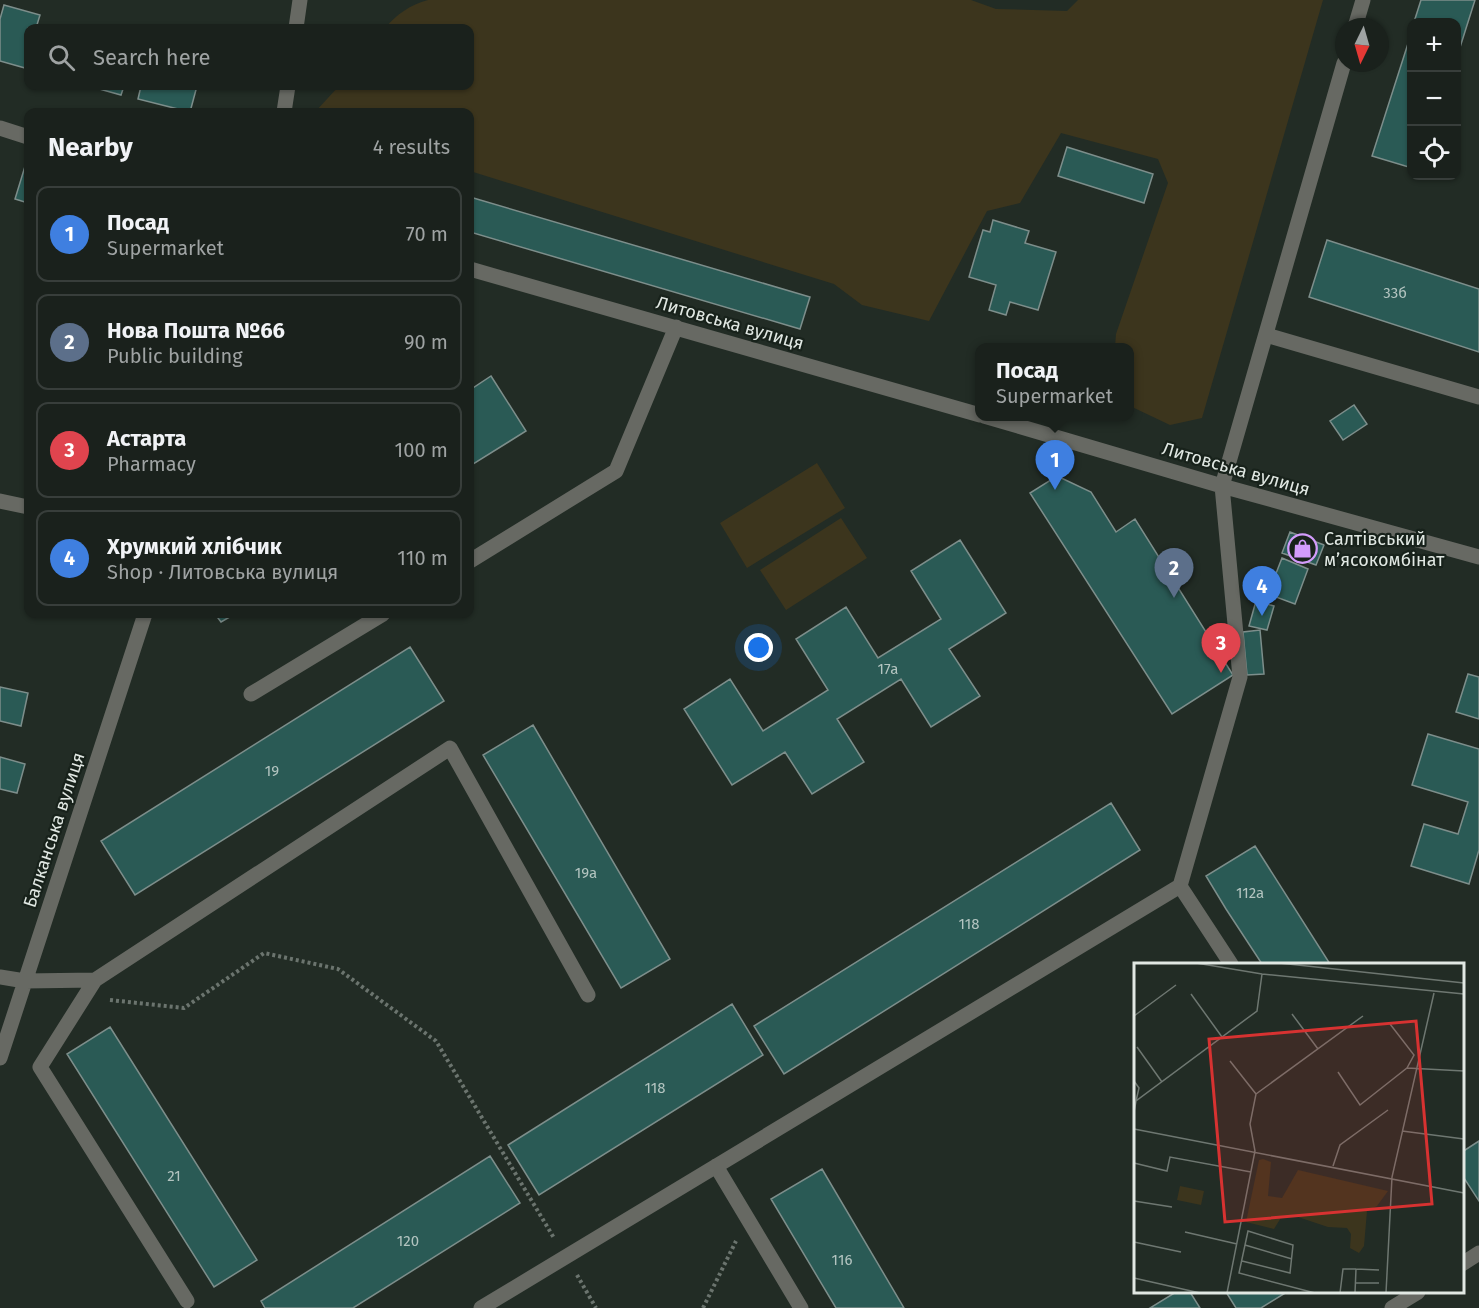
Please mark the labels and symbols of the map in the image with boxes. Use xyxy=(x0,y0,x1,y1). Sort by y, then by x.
north arrow xyxy=(1335,18,1389,72)
house number: 33б xyxy=(1383,284,1407,302)
street label: Литовська вулиця xyxy=(654,291,806,355)
street label: Литовська вулиця xyxy=(1160,437,1312,501)
pin: 1 xyxy=(1036,440,1074,490)
place label: Салтівський мʼясокомбінат xyxy=(1324,528,1445,571)
shop icon: Салтівський мʼясокомбінат xyxy=(1287,533,1319,565)
pin: 2 xyxy=(1154,548,1194,598)
pin: 4 xyxy=(1242,566,1282,616)
pin: 3 xyxy=(1202,624,1240,673)
your location xyxy=(744,633,773,662)
house number: 17а xyxy=(878,660,898,678)
street label: Балканська вулиця xyxy=(19,750,89,910)
house number: 19 xyxy=(265,762,279,780)
house number: 19а xyxy=(575,864,597,882)
house number: 112а xyxy=(1236,884,1264,902)
house number: 118 xyxy=(958,915,980,933)
inset map xyxy=(1134,963,1464,1293)
house number: 118 xyxy=(644,1079,666,1097)
house number: 21 xyxy=(167,1167,181,1185)
house number: 120 xyxy=(397,1232,419,1250)
house number: 116 xyxy=(832,1251,852,1269)

